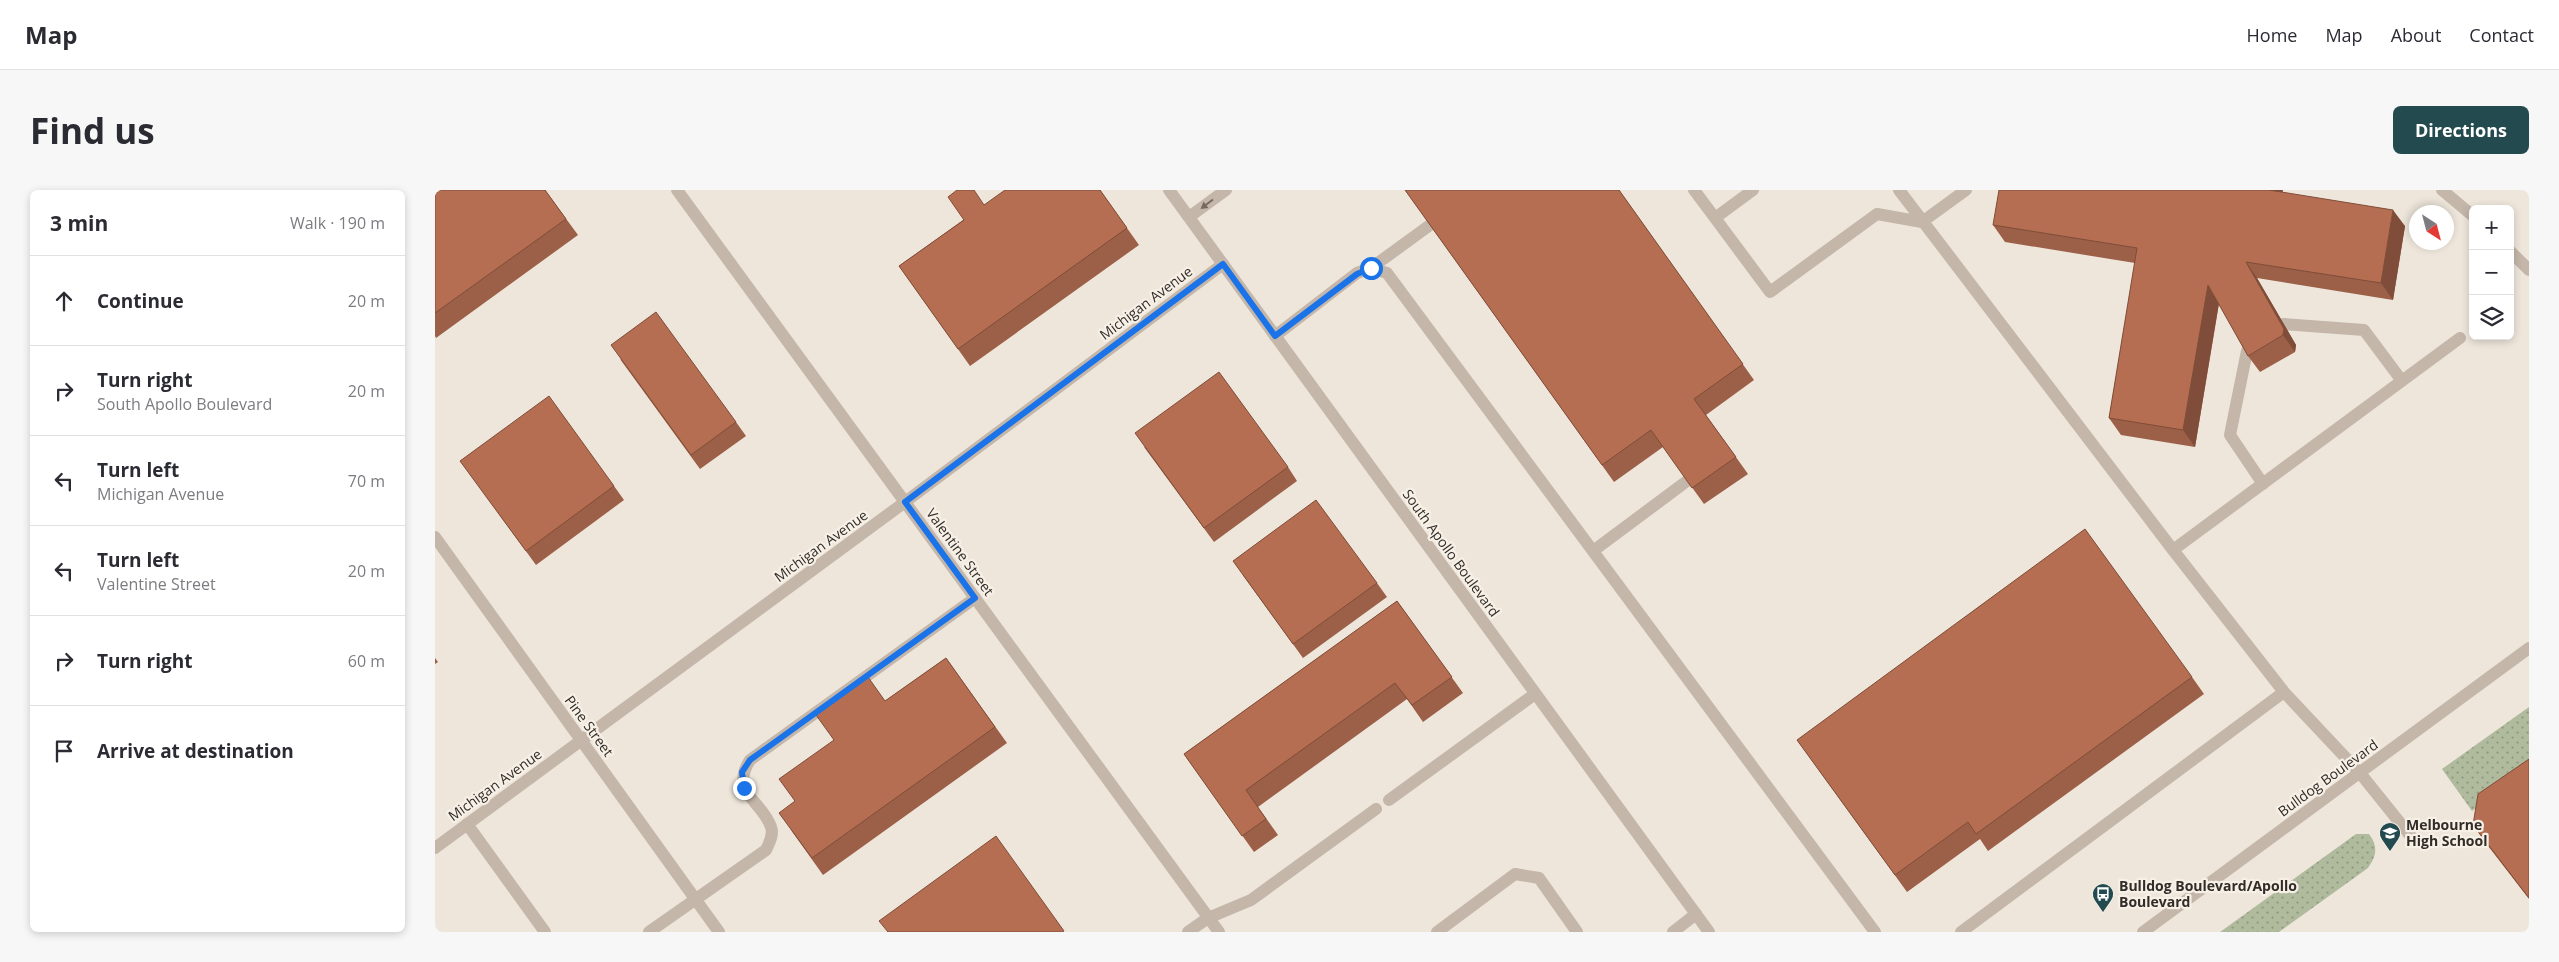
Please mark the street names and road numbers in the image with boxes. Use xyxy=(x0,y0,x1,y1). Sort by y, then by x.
street label: Michigan Avenue xyxy=(1096,261,1196,344)
street label: South Apollo Boulevard xyxy=(1399,485,1504,620)
street label: Valentine Street xyxy=(922,504,999,599)
street label: Michigan Avenue xyxy=(770,505,871,586)
street label: Pine Street xyxy=(561,691,618,760)
street label: Bulldog Boulevard xyxy=(2274,735,2382,820)
street label: Michigan Avenue xyxy=(444,744,545,825)

